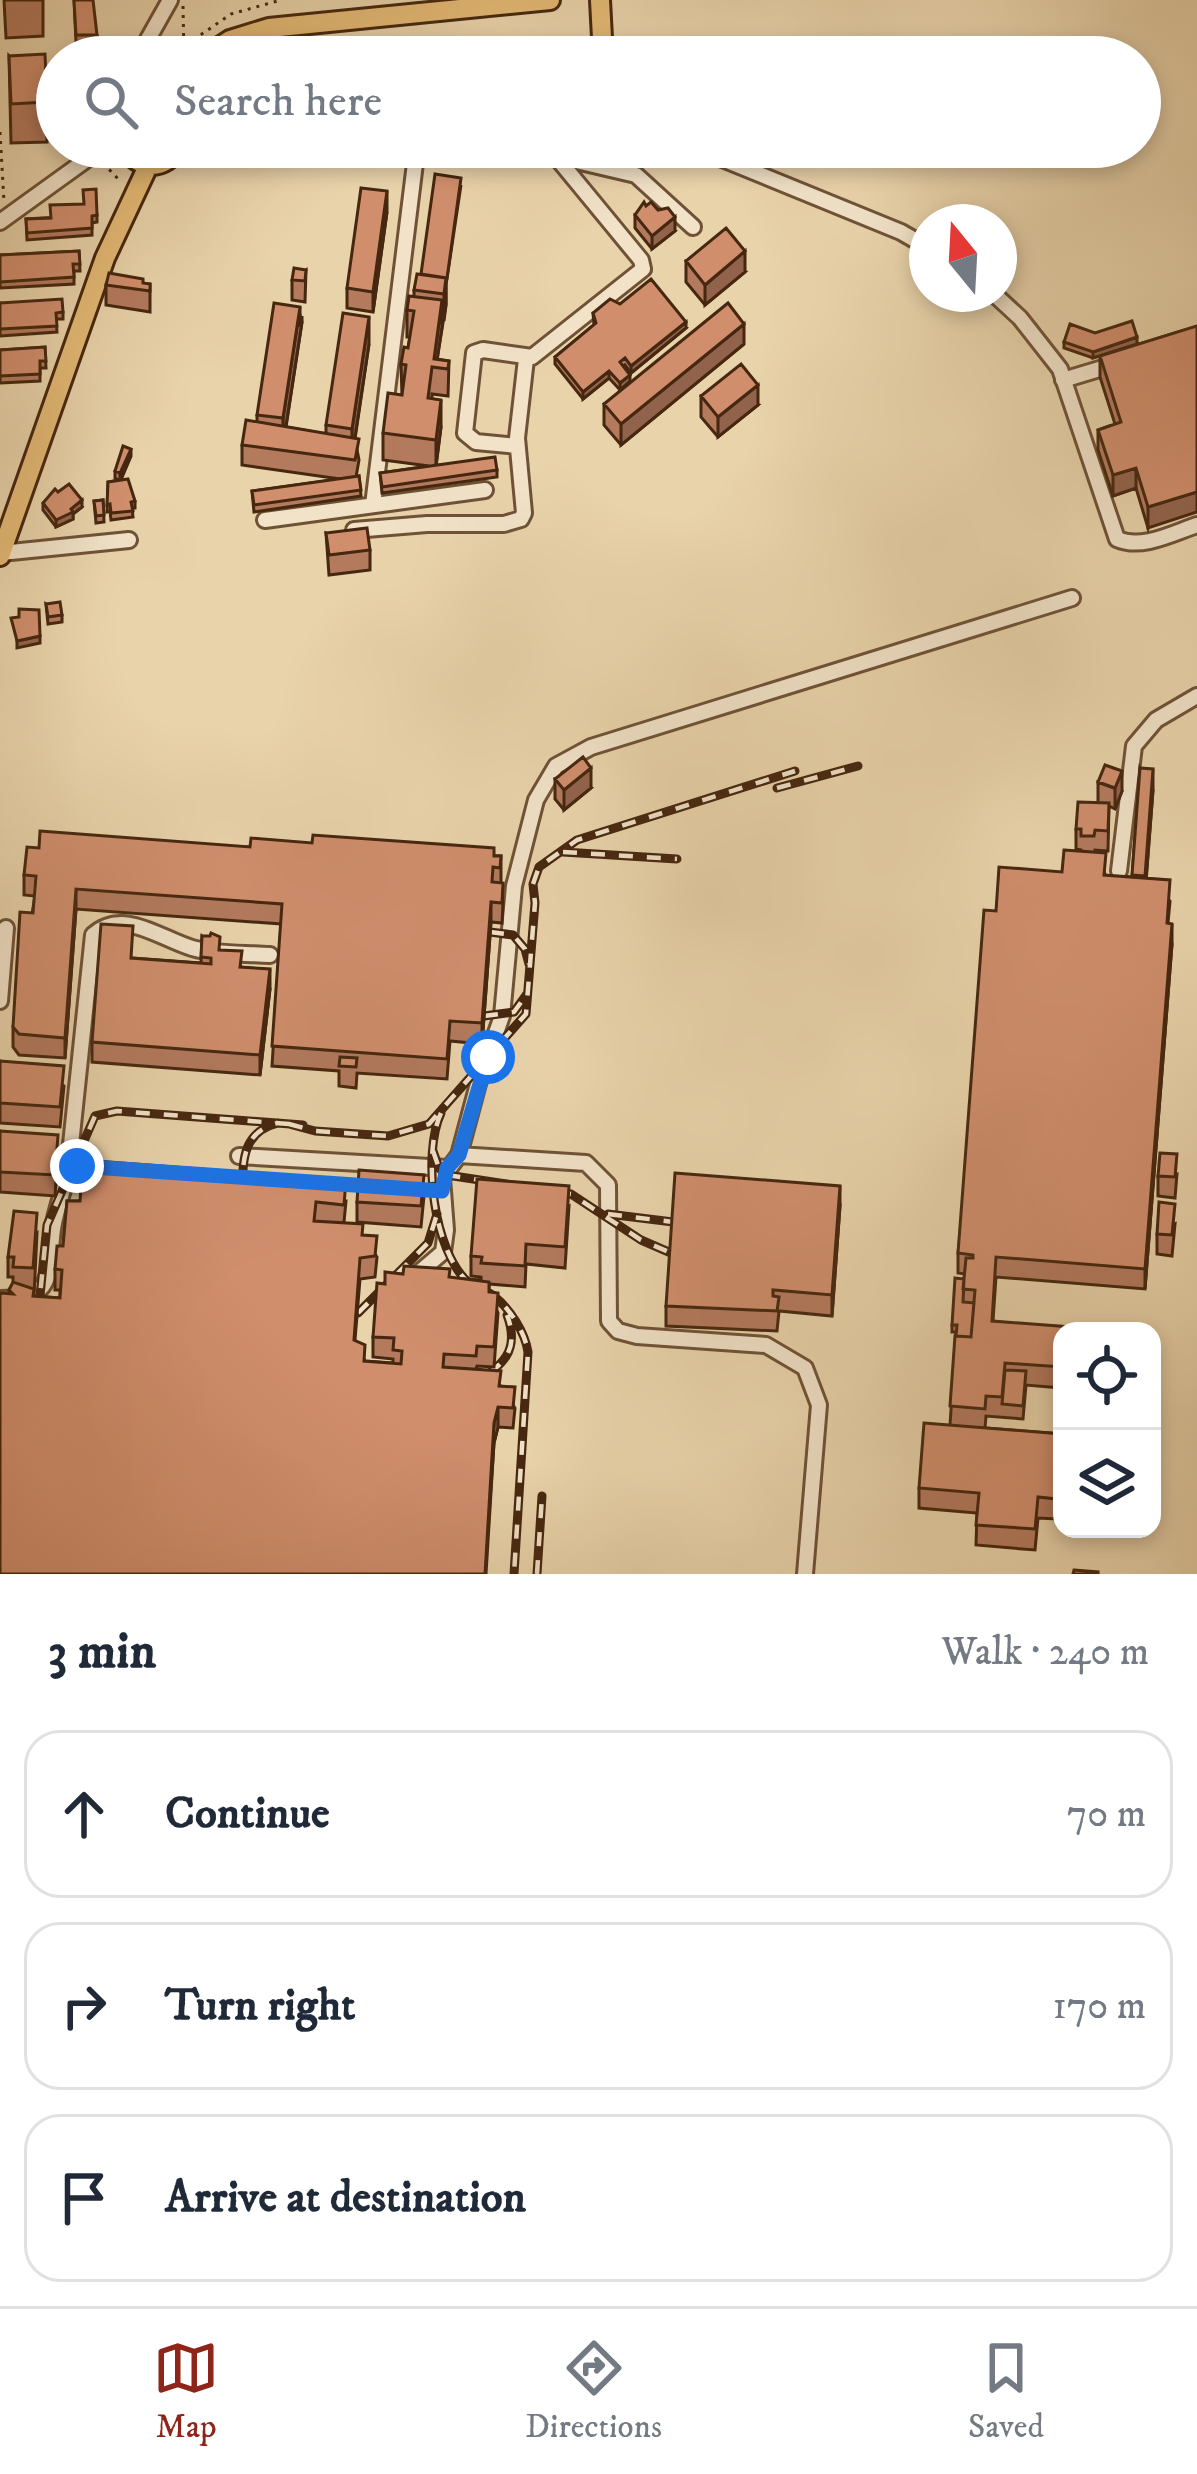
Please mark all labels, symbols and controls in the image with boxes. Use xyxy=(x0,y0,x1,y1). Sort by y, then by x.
search box xyxy=(36,36,1161,168)
icon: search xyxy=(78,69,144,135)
text: Search here xyxy=(174,74,382,130)
north arrow xyxy=(909,204,1017,312)
route start xyxy=(461,1030,515,1084)
route end xyxy=(50,1139,104,1193)
map controls xyxy=(1053,1322,1161,1538)
button: locate xyxy=(1053,1322,1161,1430)
button: layers xyxy=(1053,1430,1161,1538)
text: 3 min xyxy=(48,1620,156,1684)
text: Walk · 240 m xyxy=(942,1628,1149,1677)
icon: ahead xyxy=(51,1781,117,1847)
text: Continue xyxy=(165,1786,330,1842)
text: 70 m xyxy=(1067,1790,1146,1839)
icon: right xyxy=(51,1973,117,2039)
text: Turn right xyxy=(165,1978,355,2034)
text: 170 m xyxy=(1052,1982,1146,2031)
icon: arrive xyxy=(51,2165,117,2231)
text: Arrive at destination xyxy=(165,2170,526,2226)
tab: Map xyxy=(153,2335,219,2448)
tab: Directions xyxy=(525,2335,662,2448)
tab: Saved xyxy=(968,2335,1044,2448)

